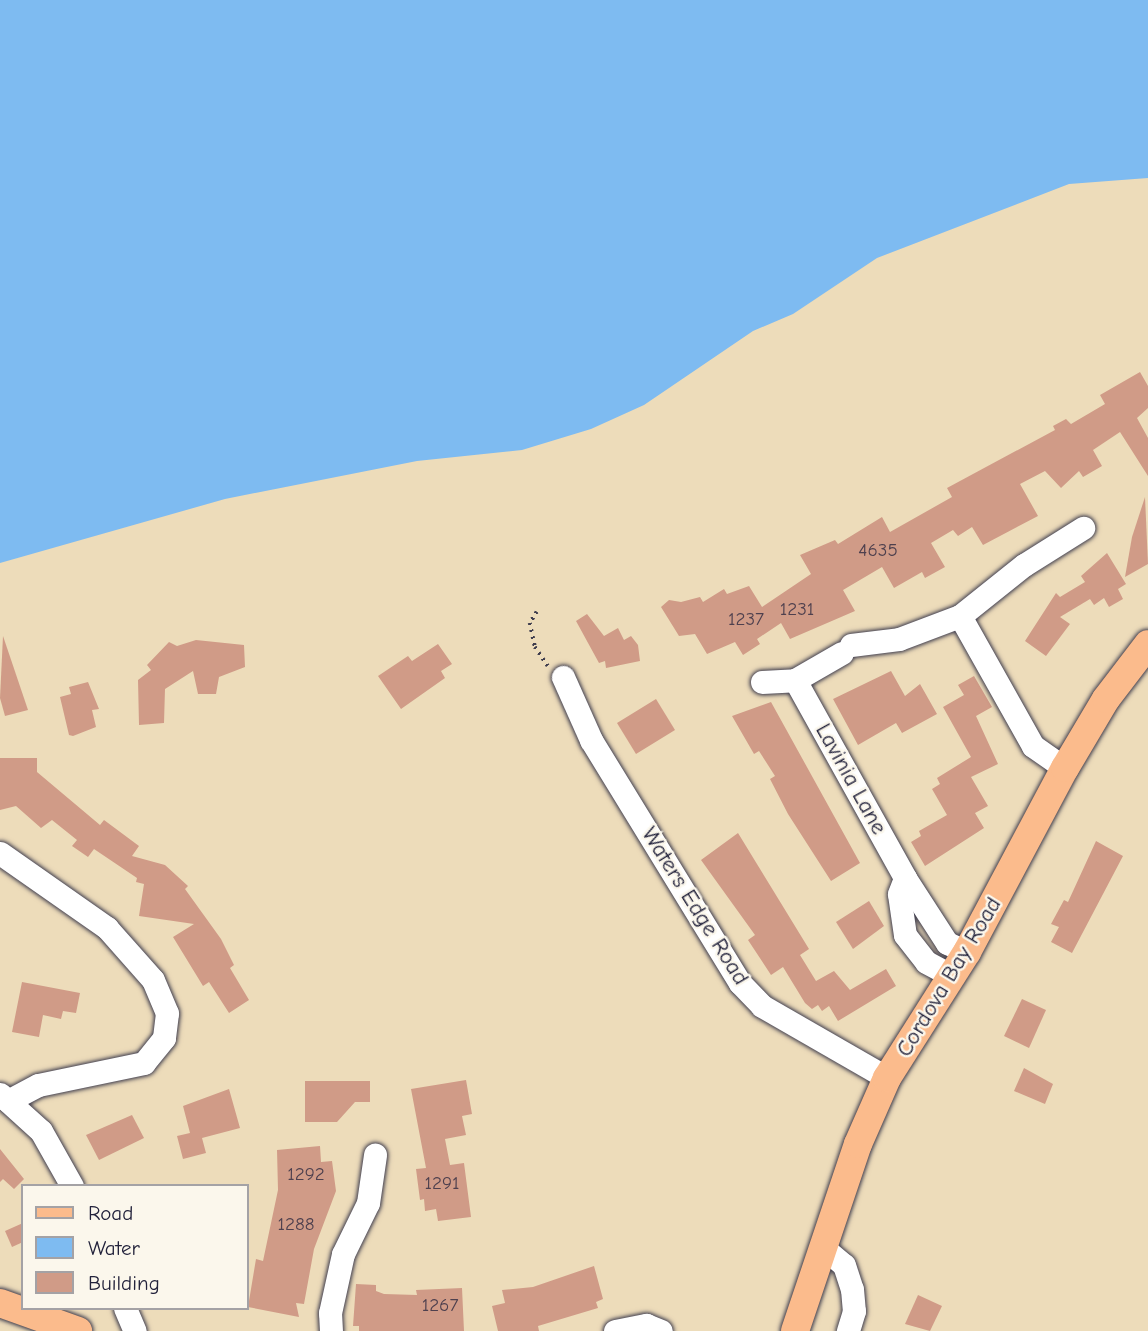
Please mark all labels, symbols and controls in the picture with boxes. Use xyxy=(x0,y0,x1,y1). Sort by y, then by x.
house number: 4635 xyxy=(858,540,898,562)
house number: 1231 xyxy=(780,599,814,621)
house number: 1237 xyxy=(728,609,764,631)
street label: Lavinia Lane xyxy=(809,719,893,839)
street label: Waters Edge Road xyxy=(635,822,755,990)
street label: Cordova Bay Road xyxy=(890,892,1008,1062)
house number: 1292 xyxy=(287,1164,325,1186)
house number: 1291 xyxy=(424,1173,460,1195)
legend xyxy=(21,1184,248,1310)
text: Road xyxy=(88,1201,133,1225)
house number: 1288 xyxy=(277,1214,315,1236)
text: Water xyxy=(88,1236,140,1260)
text: Building xyxy=(88,1271,160,1295)
house number: 1267 xyxy=(422,1295,458,1317)

